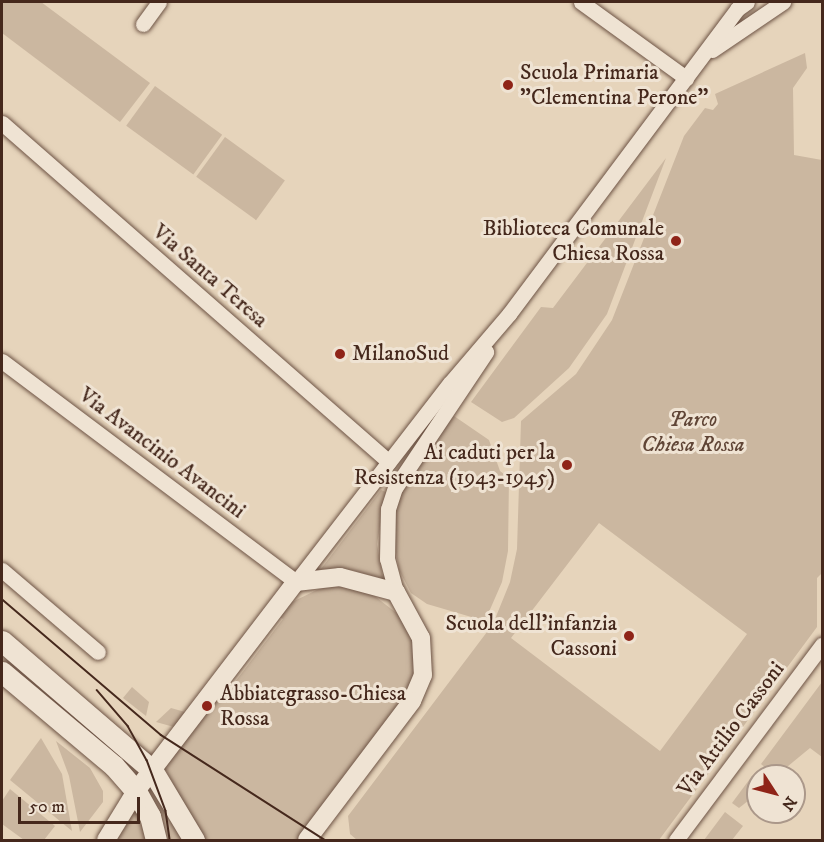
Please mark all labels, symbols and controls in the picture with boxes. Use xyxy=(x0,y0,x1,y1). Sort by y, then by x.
place label: Scuola Primaria "Clementina Perone" xyxy=(520,59,708,110)
marker: Scuola Primaria "Clementina Perone" xyxy=(501,78,515,92)
place label: Biblioteca Comunale Chiesa Rossa xyxy=(483,215,664,266)
street label: Via Santa Teresa xyxy=(147,219,273,333)
marker: Biblioteca Comunale Chiesa Rossa xyxy=(669,234,683,248)
place label: MilanoSud xyxy=(352,341,449,367)
marker: MilanoSud xyxy=(333,347,347,361)
street label: Via Avancinio Avancini xyxy=(74,382,250,524)
park label: Parco Chiesa Rossa xyxy=(641,406,745,458)
place label: Ai caduti per la Resistenza (1943-1945) xyxy=(354,439,555,490)
marker: Ai caduti per la Resistenza (1943-1945) xyxy=(560,458,574,472)
place label: Scuola dell'infanzia Cassoni xyxy=(446,610,617,662)
marker: Scuola dell'infanzia Cassoni xyxy=(622,629,636,643)
street label: Via Attilio Cassoni xyxy=(672,657,790,801)
place label: Abbiategrasso-Chiesa Rossa xyxy=(220,680,406,732)
marker: Abbiategrasso-Chiesa Rossa xyxy=(198,697,216,715)
north arrow xyxy=(746,764,806,824)
scale bar xyxy=(21,785,142,823)
text: N xyxy=(777,792,801,815)
text: 50 m xyxy=(29,796,65,818)

